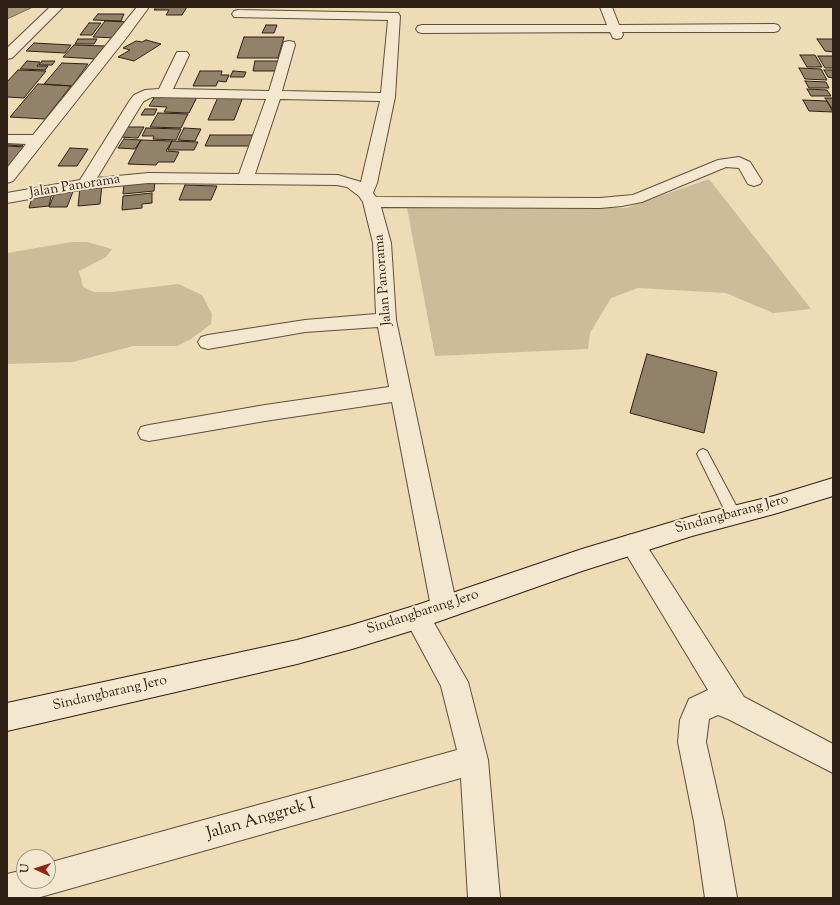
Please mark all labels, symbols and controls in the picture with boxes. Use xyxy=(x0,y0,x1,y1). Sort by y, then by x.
street label: Jalan Panorama xyxy=(28,172,122,202)
street label: Jalan Panorama xyxy=(372,234,396,326)
street label: Sindangbarang Jero xyxy=(673,492,791,538)
street label: Sindangbarang Jero xyxy=(365,587,481,639)
street label: Sindangbarang Jero xyxy=(51,673,169,715)
street label: Jalan Anggrek I xyxy=(204,795,318,845)
north arrow xyxy=(16,849,56,889)
text: U xyxy=(17,864,33,873)

